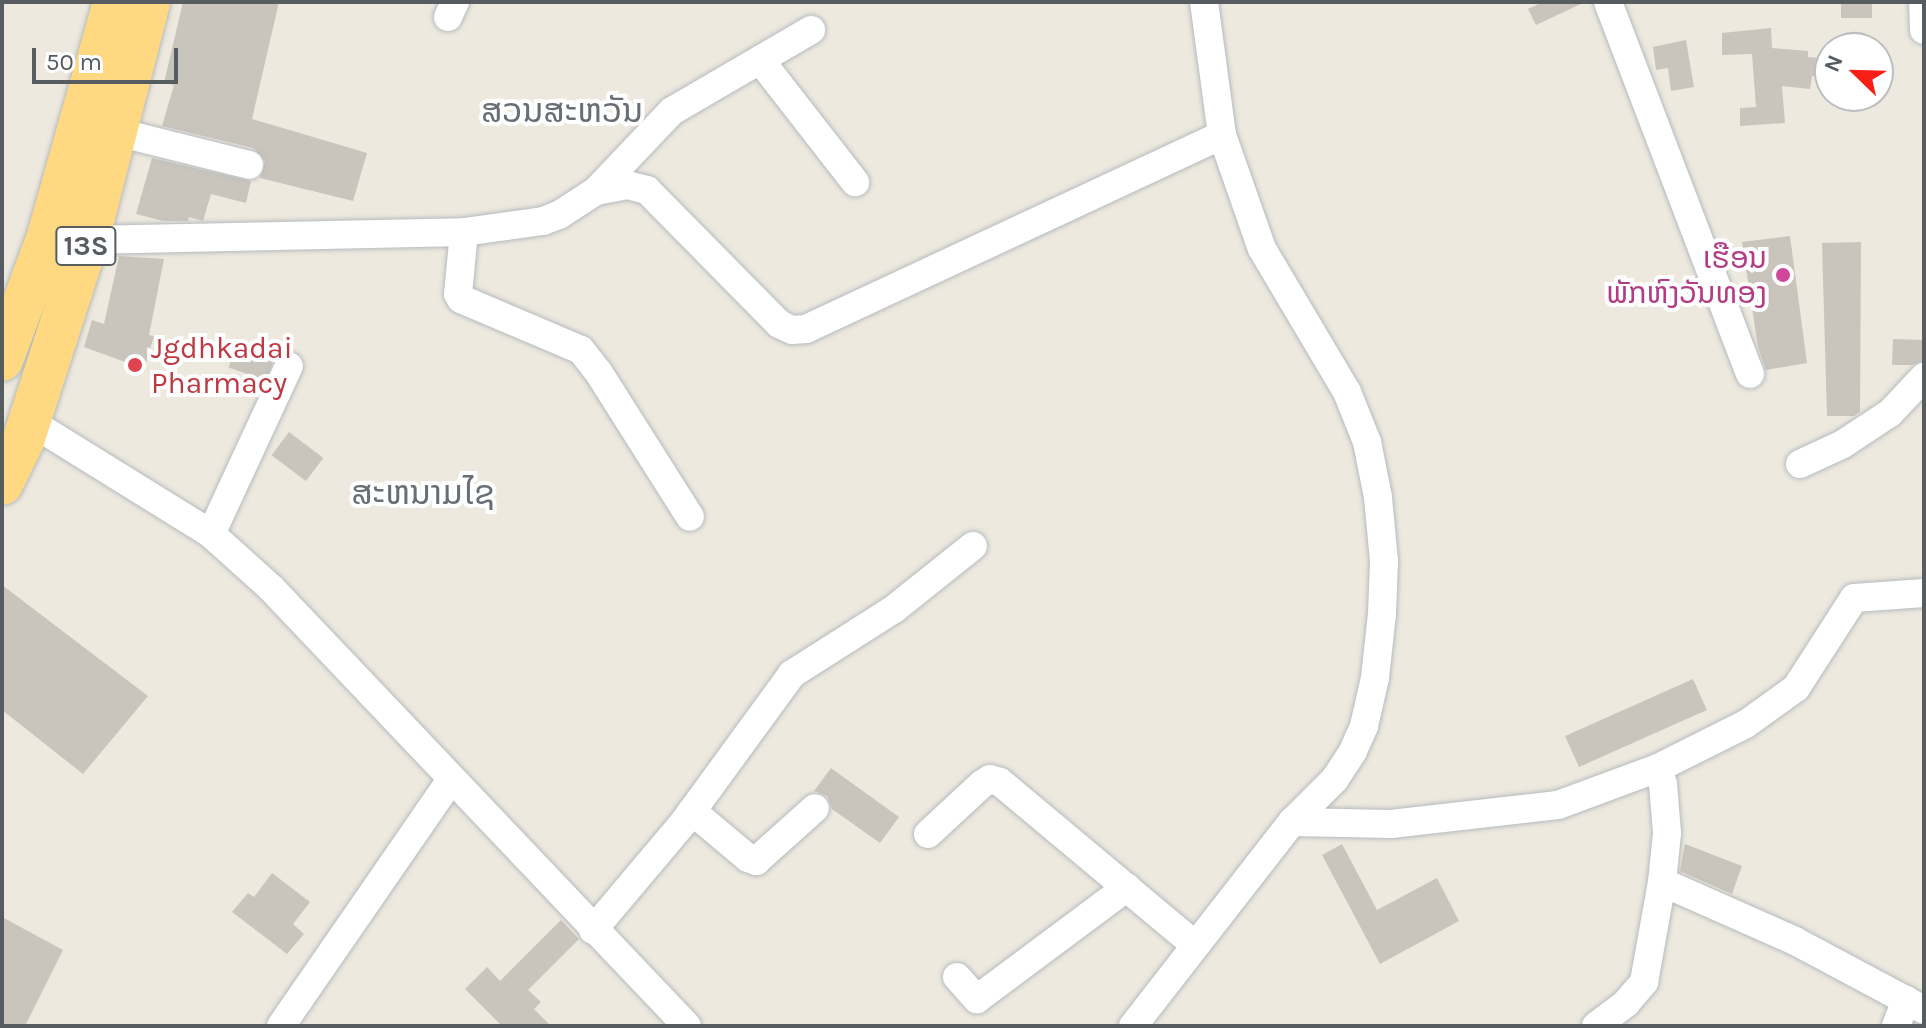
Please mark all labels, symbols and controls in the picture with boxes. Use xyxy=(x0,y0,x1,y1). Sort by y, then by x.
scale bar xyxy=(36,32,182,82)
north arrow xyxy=(1814,32,1894,112)
text: 50 m xyxy=(46,48,102,76)
text: N xyxy=(1819,51,1849,76)
district label: ສວນສະຫວັນ xyxy=(481,92,643,132)
road number: 13S xyxy=(54,222,118,270)
place label: ເຮືອນ ພັກຫົງວັນທອງ xyxy=(1606,240,1767,310)
marker: ເຮືອນ ພັກຫົງວັນທອງ xyxy=(1774,266,1792,284)
place label: Jgdhkadai Pharmacy xyxy=(151,330,293,400)
marker: Jgdhkadai Pharmacy xyxy=(126,356,144,374)
district label: ສະຫນາມໄຊ xyxy=(351,474,495,514)

